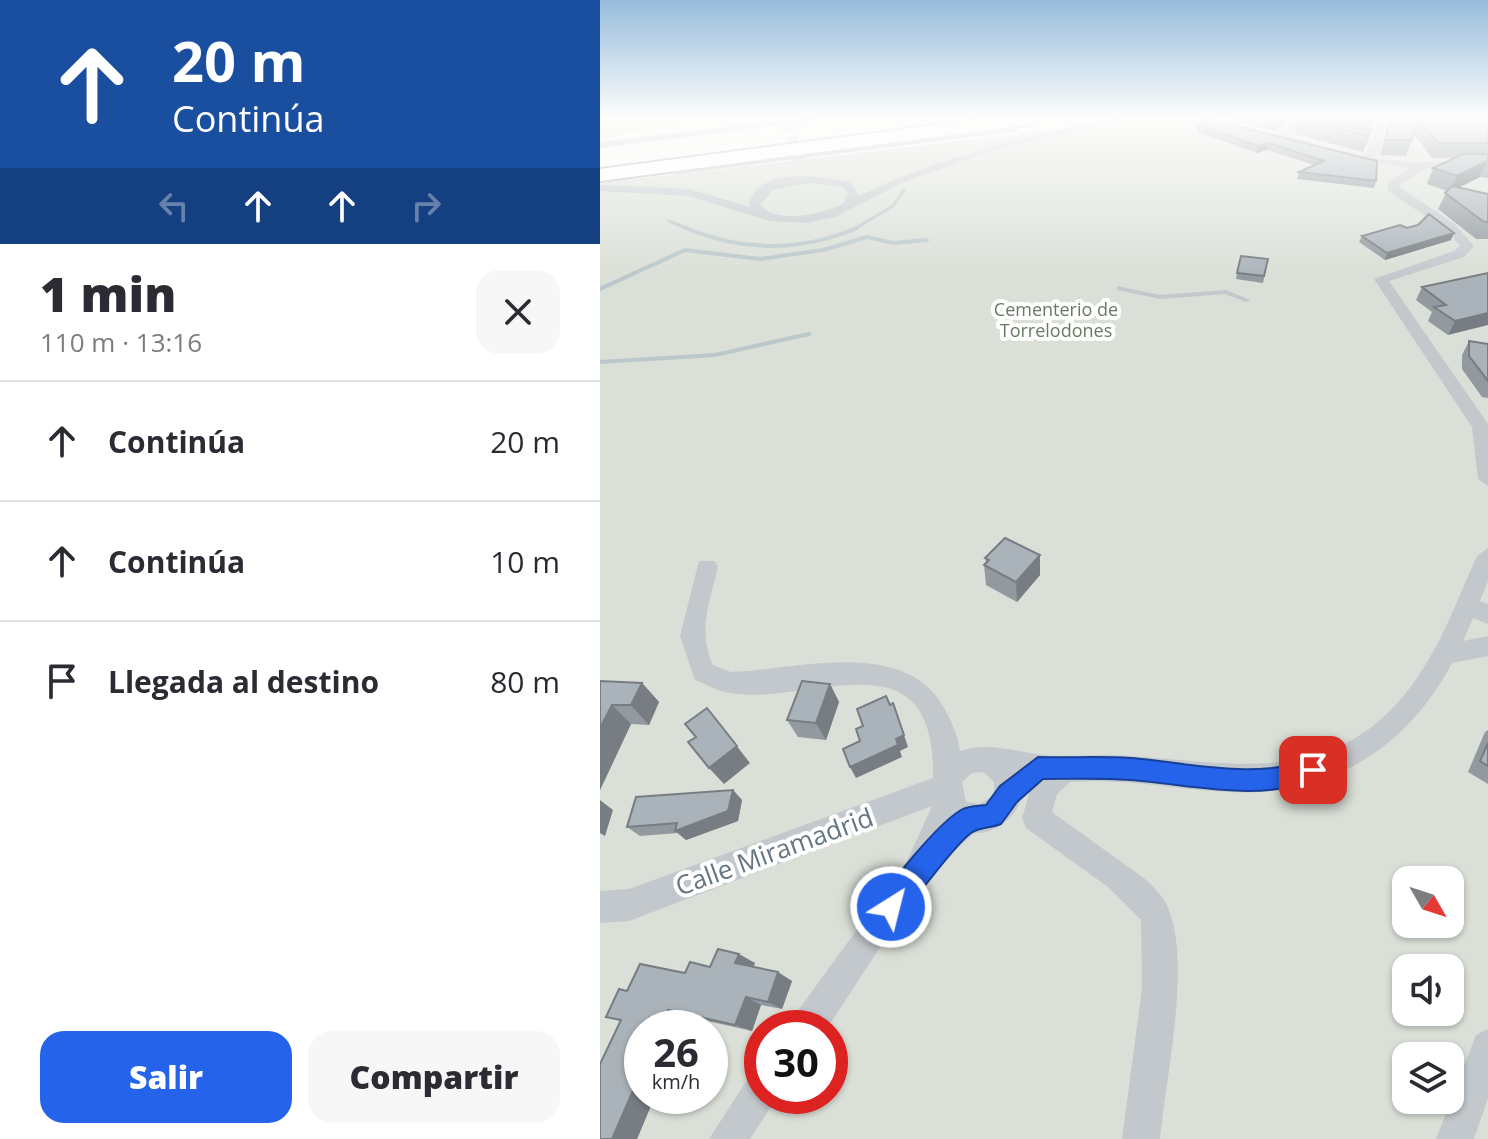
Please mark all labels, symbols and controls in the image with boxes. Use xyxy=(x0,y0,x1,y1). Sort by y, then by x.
text: 20 m xyxy=(172,22,306,98)
icon: ahead xyxy=(40,32,144,136)
text: Continúa xyxy=(172,94,325,143)
icon: left xyxy=(152,184,196,228)
icon: ahead xyxy=(236,184,280,228)
icon: ahead xyxy=(320,184,364,228)
icon: right xyxy=(404,184,448,228)
text: 1 min xyxy=(40,261,176,326)
button: close xyxy=(476,270,560,354)
park label: Cementerio de Torrelodones xyxy=(994,297,1118,342)
text: 110 m · 13:16 xyxy=(40,324,202,360)
icon: ahead xyxy=(40,419,84,463)
text: Continúa xyxy=(108,421,245,462)
text: 20 m xyxy=(490,421,560,462)
icon: ahead xyxy=(40,539,84,583)
text: Continúa xyxy=(108,541,245,582)
text: 10 m xyxy=(490,541,560,582)
icon: arrive xyxy=(40,659,84,703)
text: Llegada al destino xyxy=(108,661,379,702)
text: 80 m xyxy=(490,661,560,702)
pin xyxy=(1279,736,1347,804)
icon: arrive xyxy=(1291,748,1335,792)
street label: Calle Miramadrid xyxy=(670,799,878,903)
position arrow xyxy=(849,865,933,949)
north arrow xyxy=(1392,866,1464,938)
map controls xyxy=(1392,866,1464,1114)
button: sound xyxy=(1392,954,1464,1026)
speed limit sign: 30 xyxy=(744,1010,848,1114)
text: 26 xyxy=(653,1024,699,1079)
button: Salir xyxy=(40,1031,292,1123)
button: Compartir xyxy=(308,1031,560,1123)
button: layers xyxy=(1392,1042,1464,1114)
text: km/h xyxy=(652,1068,700,1095)

